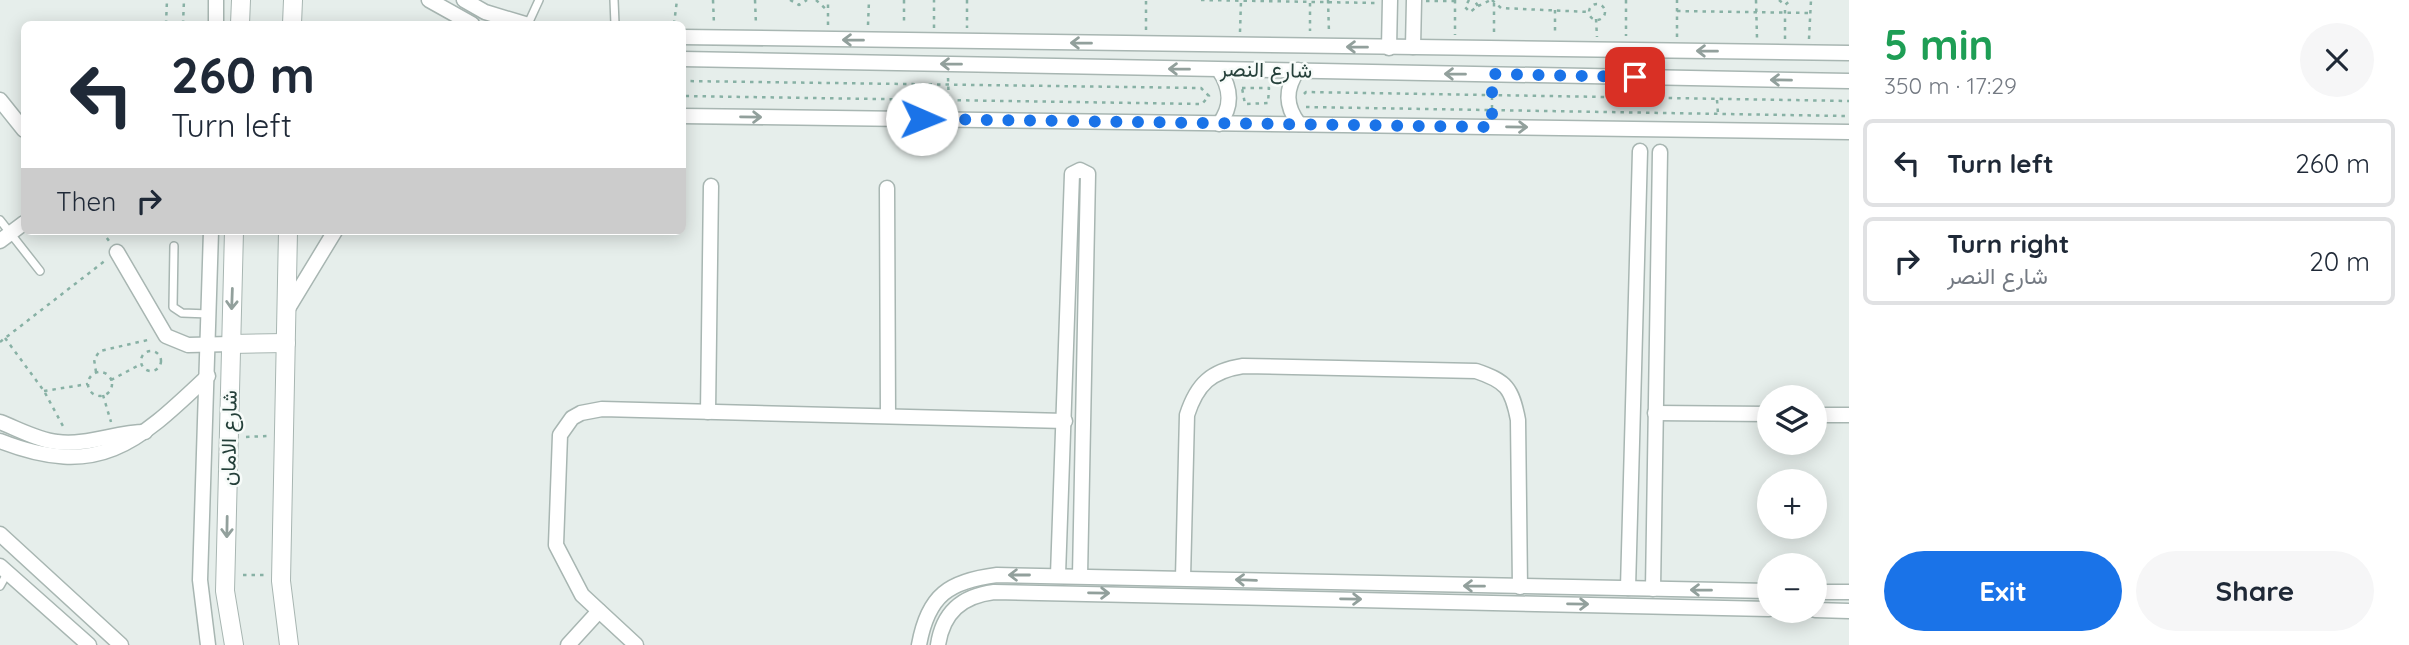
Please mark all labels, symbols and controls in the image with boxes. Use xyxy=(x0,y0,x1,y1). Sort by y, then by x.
text: 5 min xyxy=(1884,18,1994,71)
button: close xyxy=(2300,23,2374,97)
one-way arrow xyxy=(842,33,865,47)
one-way arrow xyxy=(1070,36,1093,50)
one-way arrow xyxy=(1346,40,1369,54)
text: 260 m xyxy=(171,44,315,105)
one-way arrow xyxy=(1696,45,1719,58)
pin xyxy=(1605,47,1665,107)
icon: left xyxy=(56,49,147,140)
street label: شارع النصر xyxy=(1219,55,1312,85)
one-way arrow xyxy=(940,57,963,71)
icon: arrive xyxy=(1616,58,1654,96)
one-way arrow xyxy=(1168,62,1191,76)
one-way arrow xyxy=(1444,67,1467,80)
text: 350 m · 17:29 xyxy=(1884,71,2017,100)
one-way arrow xyxy=(1770,73,1793,87)
position arrow xyxy=(885,82,959,156)
text: Turn left xyxy=(171,105,292,145)
one-way arrow xyxy=(739,110,762,124)
one-way arrow xyxy=(1505,120,1528,134)
icon: left xyxy=(1888,144,1926,182)
text: Turn left xyxy=(1947,147,2054,180)
text: 260 m xyxy=(2295,147,2370,180)
icon: right xyxy=(130,182,168,220)
text: Then xyxy=(56,185,116,218)
text: Turn right xyxy=(1947,227,2069,260)
icon: right xyxy=(1888,242,1926,280)
text: 20 m xyxy=(2309,245,2370,278)
text: شارع النصر xyxy=(1947,261,2048,290)
one-way arrow xyxy=(225,287,239,310)
map controls xyxy=(1757,385,1827,623)
button: layers xyxy=(1757,385,1827,455)
street label: شارع الامان xyxy=(214,390,244,486)
button: + xyxy=(1757,469,1827,539)
one-way arrow xyxy=(220,515,233,538)
button: Exit xyxy=(1884,551,2122,631)
button: Share xyxy=(2136,551,2374,631)
button: − xyxy=(1757,553,1827,623)
one-way arrow xyxy=(1007,568,1030,582)
one-way arrow xyxy=(1235,573,1258,586)
one-way arrow xyxy=(1462,579,1485,592)
one-way arrow xyxy=(1690,583,1713,597)
one-way arrow xyxy=(1087,586,1110,600)
one-way arrow xyxy=(1339,592,1362,605)
one-way arrow xyxy=(1567,598,1590,611)

